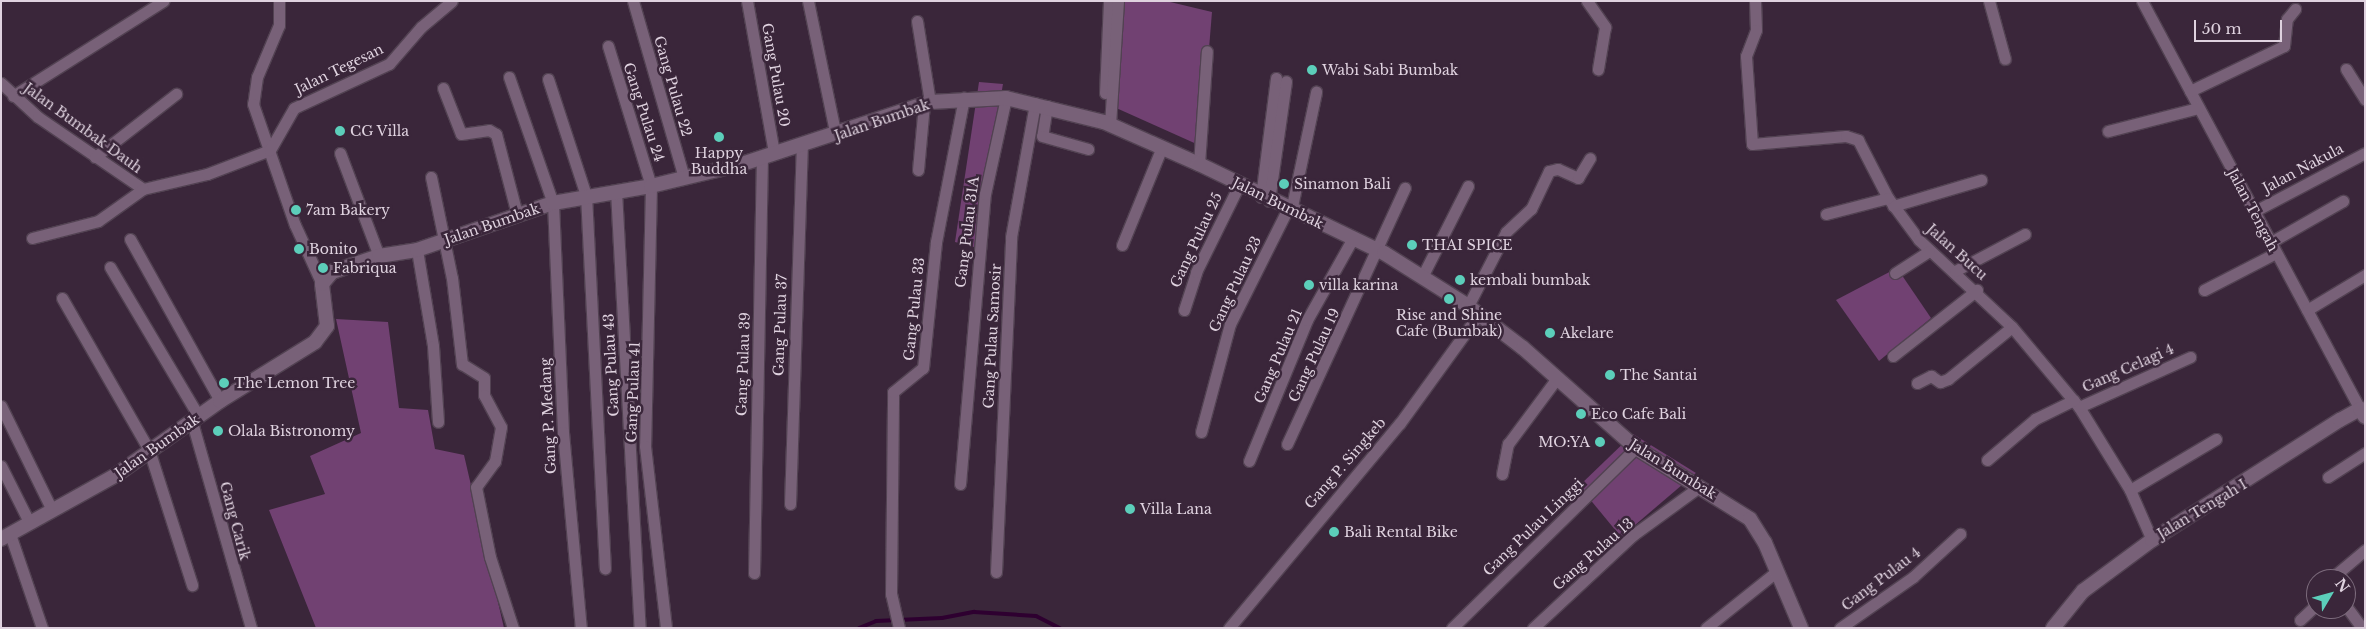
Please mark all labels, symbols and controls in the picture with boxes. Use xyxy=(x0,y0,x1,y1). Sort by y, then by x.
scale bar xyxy=(2196,10,2284,42)
text: 50 m xyxy=(2202,19,2242,38)
street label: Gang Pulau 20 xyxy=(759,22,793,128)
street label: Gang Pulau 22 xyxy=(651,34,695,138)
street label: Jalan Tegesan xyxy=(292,40,386,98)
street label: Gang Pulau 24 xyxy=(620,60,668,164)
place label: Wabi Sabi Bumbak xyxy=(1322,62,1458,78)
marker: Wabi Sabi Bumbak xyxy=(1306,64,1318,76)
street label: Jalan Bumbak Dauh xyxy=(20,79,146,177)
street label: Jalan Bumbak xyxy=(832,96,932,144)
place label: CG Villa xyxy=(350,123,410,139)
marker: CG Villa xyxy=(334,125,346,137)
marker: Happy Buddha xyxy=(713,131,725,143)
street label: Jalan Nakula xyxy=(2260,140,2346,196)
place label: Happy Buddha xyxy=(691,145,747,178)
street label: Jalan Tengah xyxy=(2224,165,2282,255)
street label: Jalan Bumbak xyxy=(1230,174,1326,232)
street label: Gang Pulau 31A xyxy=(952,175,982,289)
place label: Sinamon Bali xyxy=(1294,176,1391,192)
marker: Sinamon Bali xyxy=(1278,178,1290,190)
street label: Gang Pulau 25 xyxy=(1167,190,1225,290)
street label: Jalan Bumbak xyxy=(442,200,542,248)
place label: 7am Bakery xyxy=(306,202,390,218)
marker: 7am Bakery xyxy=(290,204,302,216)
street label: Jalan Bucu xyxy=(1923,220,1991,284)
street label: Gang Pulau 23 xyxy=(1205,233,1265,335)
place label: THAI SPICE xyxy=(1422,237,1513,253)
marker: THAI SPICE xyxy=(1406,239,1418,251)
place label: Bonito xyxy=(309,241,358,257)
marker: Bonito xyxy=(293,243,305,255)
street label: Gang Pulau 33 xyxy=(900,256,928,362)
place label: Fabriqua xyxy=(333,260,397,276)
marker: Fabriqua xyxy=(317,262,329,274)
street label: Gang Pulau Samosir xyxy=(980,263,1004,409)
place label: kembali bumbak xyxy=(1470,272,1590,288)
street label: Gang Pulau 37 xyxy=(770,274,790,376)
marker: kembali bumbak xyxy=(1454,274,1466,286)
place label: villa karina xyxy=(1319,277,1398,293)
marker: villa karina xyxy=(1303,279,1315,291)
marker: Rise and Shine Cafe (Bumbak) xyxy=(1443,293,1455,305)
street label: Gang Pulau 19 xyxy=(1285,305,1343,405)
street label: Gang Pulau 21 xyxy=(1250,306,1306,406)
place label: Rise and Shine Cafe (Bumbak) xyxy=(1396,307,1502,340)
street label: Gang Pulau 39 xyxy=(733,312,753,416)
street label: Gang Pulau 43 xyxy=(600,313,622,417)
place label: Akelare xyxy=(1560,325,1614,341)
marker: Akelare xyxy=(1544,327,1556,339)
street label: Gang Celagi 4 xyxy=(2079,340,2177,396)
street label: Gang Pulau 41 xyxy=(623,341,643,443)
street label: Gang P. Medang xyxy=(537,357,559,475)
place label: The Santai xyxy=(1620,367,1697,383)
marker: The Santai xyxy=(1604,369,1616,381)
place label: The Lemon Tree xyxy=(234,375,356,391)
marker: The Lemon Tree xyxy=(218,377,230,389)
place label: Eco Cafe Bali xyxy=(1591,406,1686,422)
marker: Eco Cafe Bali xyxy=(1575,408,1587,420)
street label: Jalan Bumbak xyxy=(111,411,203,481)
street label: Gang P. Singkeb xyxy=(1301,414,1389,512)
place label: Olala Bistronomy xyxy=(228,423,355,439)
marker: Olala Bistronomy xyxy=(212,425,224,437)
place label: MO:YA xyxy=(1538,434,1590,450)
marker: MO:YA xyxy=(1594,436,1606,448)
street label: Jalan Bumbak xyxy=(1626,436,1720,502)
street label: Gang Pulau Linggi xyxy=(1479,475,1587,579)
street label: Jalan Tengah I xyxy=(2154,476,2250,542)
street label: Gang Carik xyxy=(216,480,254,562)
place label: Villa Lana xyxy=(1140,501,1212,517)
marker: Villa Lana xyxy=(1124,503,1136,515)
street label: Gang Pulau 13 xyxy=(1549,514,1637,594)
place label: Bali Rental Bike xyxy=(1344,524,1458,540)
marker: Bali Rental Bike xyxy=(1328,526,1340,538)
street label: Gang Pulau 4 xyxy=(1838,544,1924,614)
north arrow xyxy=(2306,569,2356,619)
text: N xyxy=(2331,575,2353,596)

